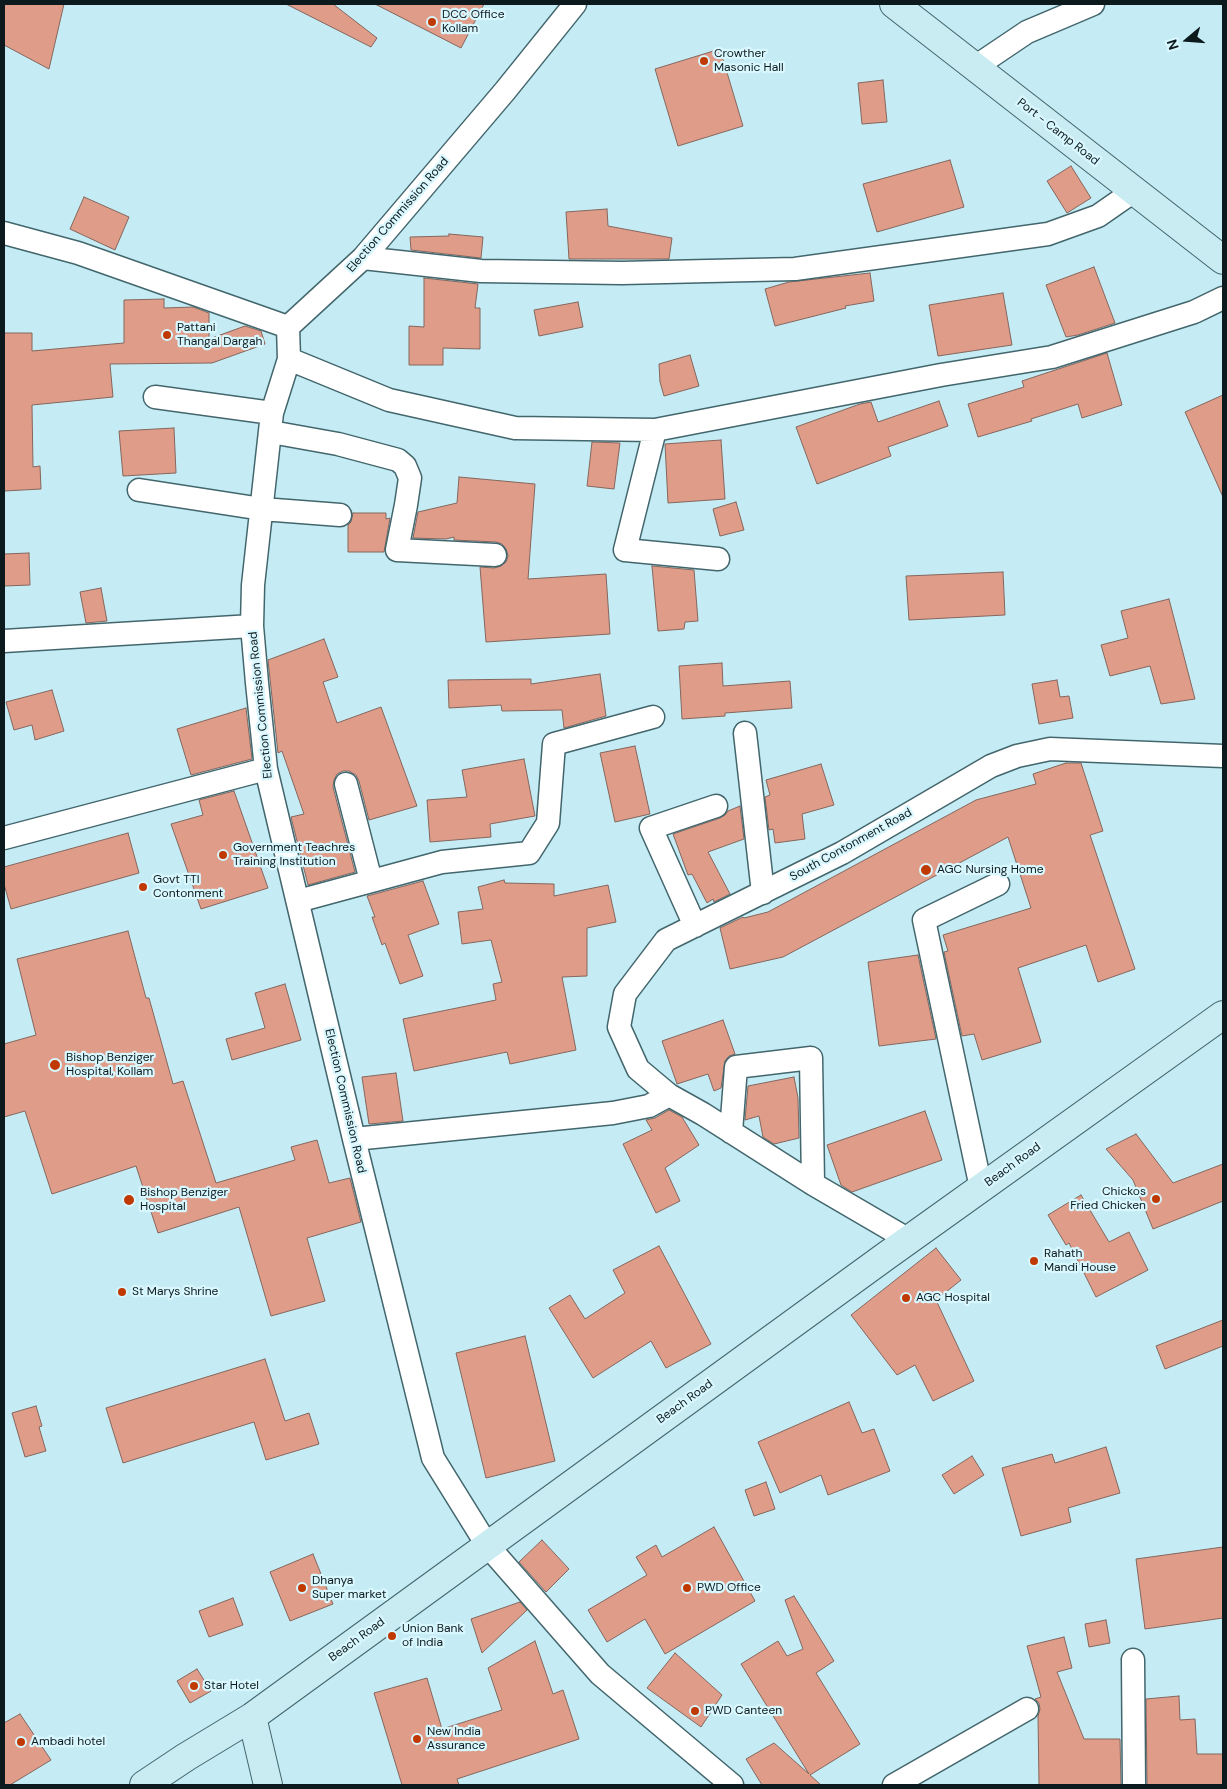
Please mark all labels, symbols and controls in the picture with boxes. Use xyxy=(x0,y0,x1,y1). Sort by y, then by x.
place label: DCC Office Kollam xyxy=(442,8,504,36)
north arrow xyxy=(1162,15,1212,65)
marker: DCC Office Kollam xyxy=(426,16,438,28)
text: N xyxy=(1163,37,1183,52)
place label: Crowther Masonic Hall xyxy=(714,47,784,75)
marker: Crowther Masonic Hall xyxy=(698,55,710,67)
street label: Port - Camp Road xyxy=(1014,95,1102,169)
street label: Election Commission Road xyxy=(344,155,452,275)
place label: Pattani Thangal Dargah xyxy=(177,321,262,349)
marker: Pattani Thangal Dargah xyxy=(161,329,173,341)
street label: Election Commission Road xyxy=(246,631,276,779)
street label: South Contonment Road xyxy=(788,805,914,885)
place label: Government Teachres Training Institution xyxy=(233,841,355,869)
marker: Government Teachres Training Institution xyxy=(217,849,229,861)
marker: AGC Nursing Home xyxy=(919,863,933,877)
place label: AGC Nursing Home xyxy=(937,863,1043,877)
place label: Govt TTI Contonment xyxy=(153,873,223,901)
marker: Govt TTI Contonment xyxy=(137,881,149,893)
street label: Election Commission Road xyxy=(321,1027,369,1175)
place label: Bishop Benziger Hospital, Kollam xyxy=(66,1051,154,1079)
marker: Bishop Benziger Hospital, Kollam xyxy=(48,1058,62,1072)
street label: Beach Road xyxy=(982,1140,1044,1190)
place label: Chickos Fried Chicken xyxy=(1070,1185,1146,1213)
place label: Bishop Benziger Hospital xyxy=(140,1186,228,1214)
marker: Bishop Benziger Hospital xyxy=(122,1193,136,1207)
marker: Chickos Fried Chicken xyxy=(1150,1193,1162,1205)
place label: Rahath Mandi House xyxy=(1044,1247,1116,1275)
marker: Rahath Mandi House xyxy=(1028,1255,1040,1267)
place label: St Marys Shrine xyxy=(132,1285,218,1299)
marker: St Marys Shrine xyxy=(116,1286,128,1298)
place label: AGC Hospital xyxy=(916,1291,990,1305)
marker: AGC Hospital xyxy=(900,1292,912,1304)
street label: Beach Road xyxy=(654,1377,716,1427)
place label: Dhanya Super market xyxy=(312,1574,386,1602)
place label: PWD Office xyxy=(697,1581,761,1595)
marker: Dhanya Super market xyxy=(296,1582,308,1594)
marker: PWD Office xyxy=(681,1582,693,1594)
street label: Beach Road xyxy=(326,1615,388,1665)
place label: Union Bank of India xyxy=(402,1622,464,1650)
marker: Union Bank of India xyxy=(386,1630,398,1642)
place label: Star Hotel xyxy=(204,1679,259,1693)
marker: Star Hotel xyxy=(188,1680,200,1692)
place label: PWD Canteen xyxy=(705,1704,782,1718)
marker: PWD Canteen xyxy=(689,1705,701,1717)
place label: New India Assurance xyxy=(427,1725,485,1753)
marker: New India Assurance xyxy=(411,1733,423,1745)
place label: Ambadi hotel xyxy=(31,1735,105,1749)
marker: Ambadi hotel xyxy=(15,1736,27,1748)

